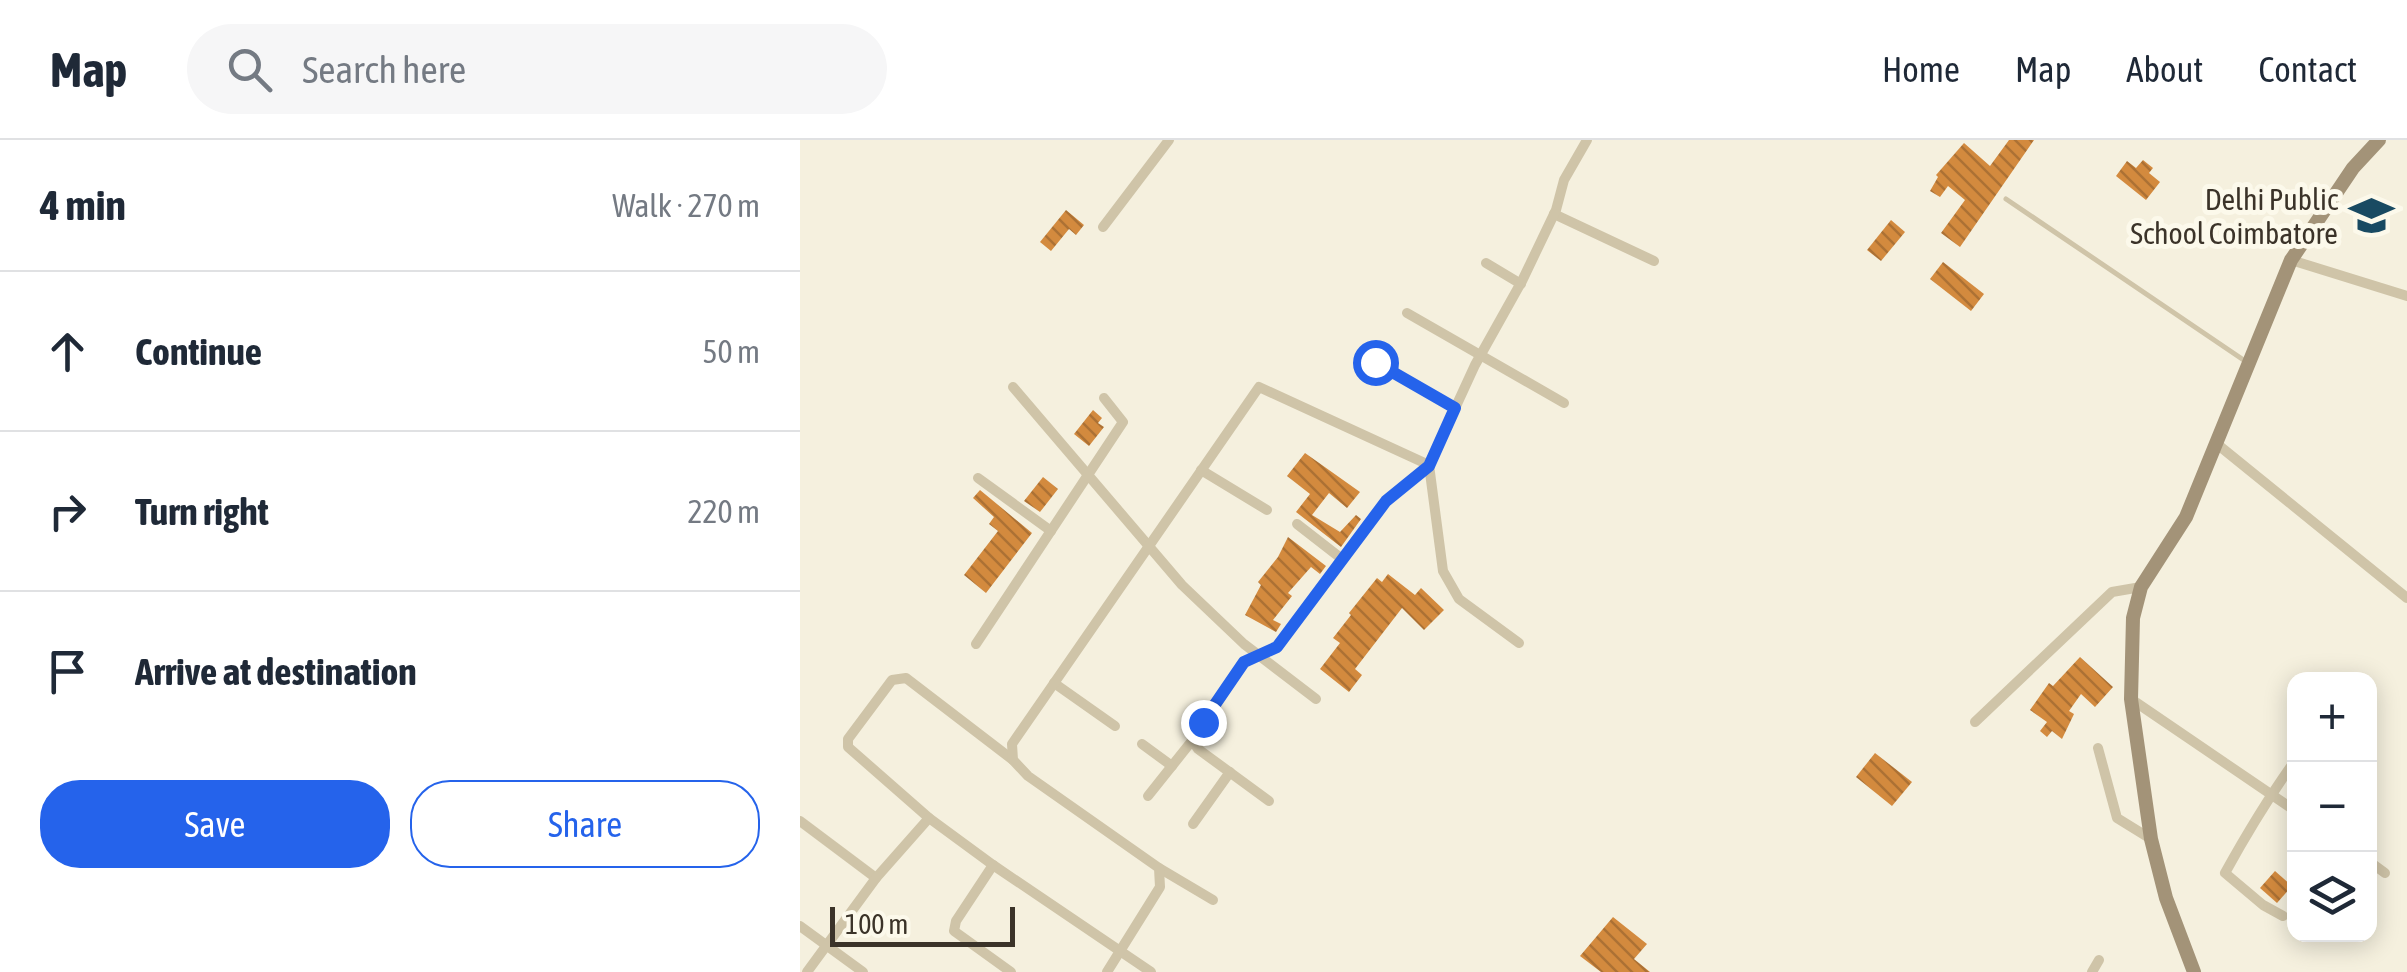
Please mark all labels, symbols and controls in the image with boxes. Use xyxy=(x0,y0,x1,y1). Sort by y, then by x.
search box xyxy=(187,24,887,114)
text: Map xyxy=(50,42,127,97)
icon: search xyxy=(222,42,277,97)
text: Search here xyxy=(302,48,466,91)
text: Home xyxy=(1882,49,1960,89)
text: Map xyxy=(2015,49,2071,89)
text: About xyxy=(2126,49,2203,89)
text: Contact xyxy=(2258,49,2357,89)
text: 4 min xyxy=(40,181,126,229)
place label: Delhi Public School Coimbatore xyxy=(2130,182,2339,250)
text: Walk · 270 m xyxy=(612,187,760,224)
school or university icon: Delhi Public School Coimbatore xyxy=(2347,192,2395,240)
icon: ahead xyxy=(40,324,95,379)
text: Continue xyxy=(135,330,262,373)
text: 50 m xyxy=(702,333,760,370)
route start xyxy=(1353,340,1399,386)
icon: right xyxy=(40,484,95,539)
text: Turn right xyxy=(135,490,269,533)
text: 220 m xyxy=(687,493,760,530)
icon: arrive xyxy=(40,644,95,699)
text: Arrive at destination xyxy=(135,650,417,693)
map controls xyxy=(2287,672,2377,942)
button: + xyxy=(2287,672,2377,762)
route end xyxy=(1181,700,1227,746)
button: − xyxy=(2287,762,2377,852)
button: Save xyxy=(40,780,390,868)
button: Share xyxy=(410,780,760,868)
button: layers xyxy=(2287,852,2377,942)
scale bar xyxy=(830,902,1015,946)
text: 100 m xyxy=(845,908,908,940)

